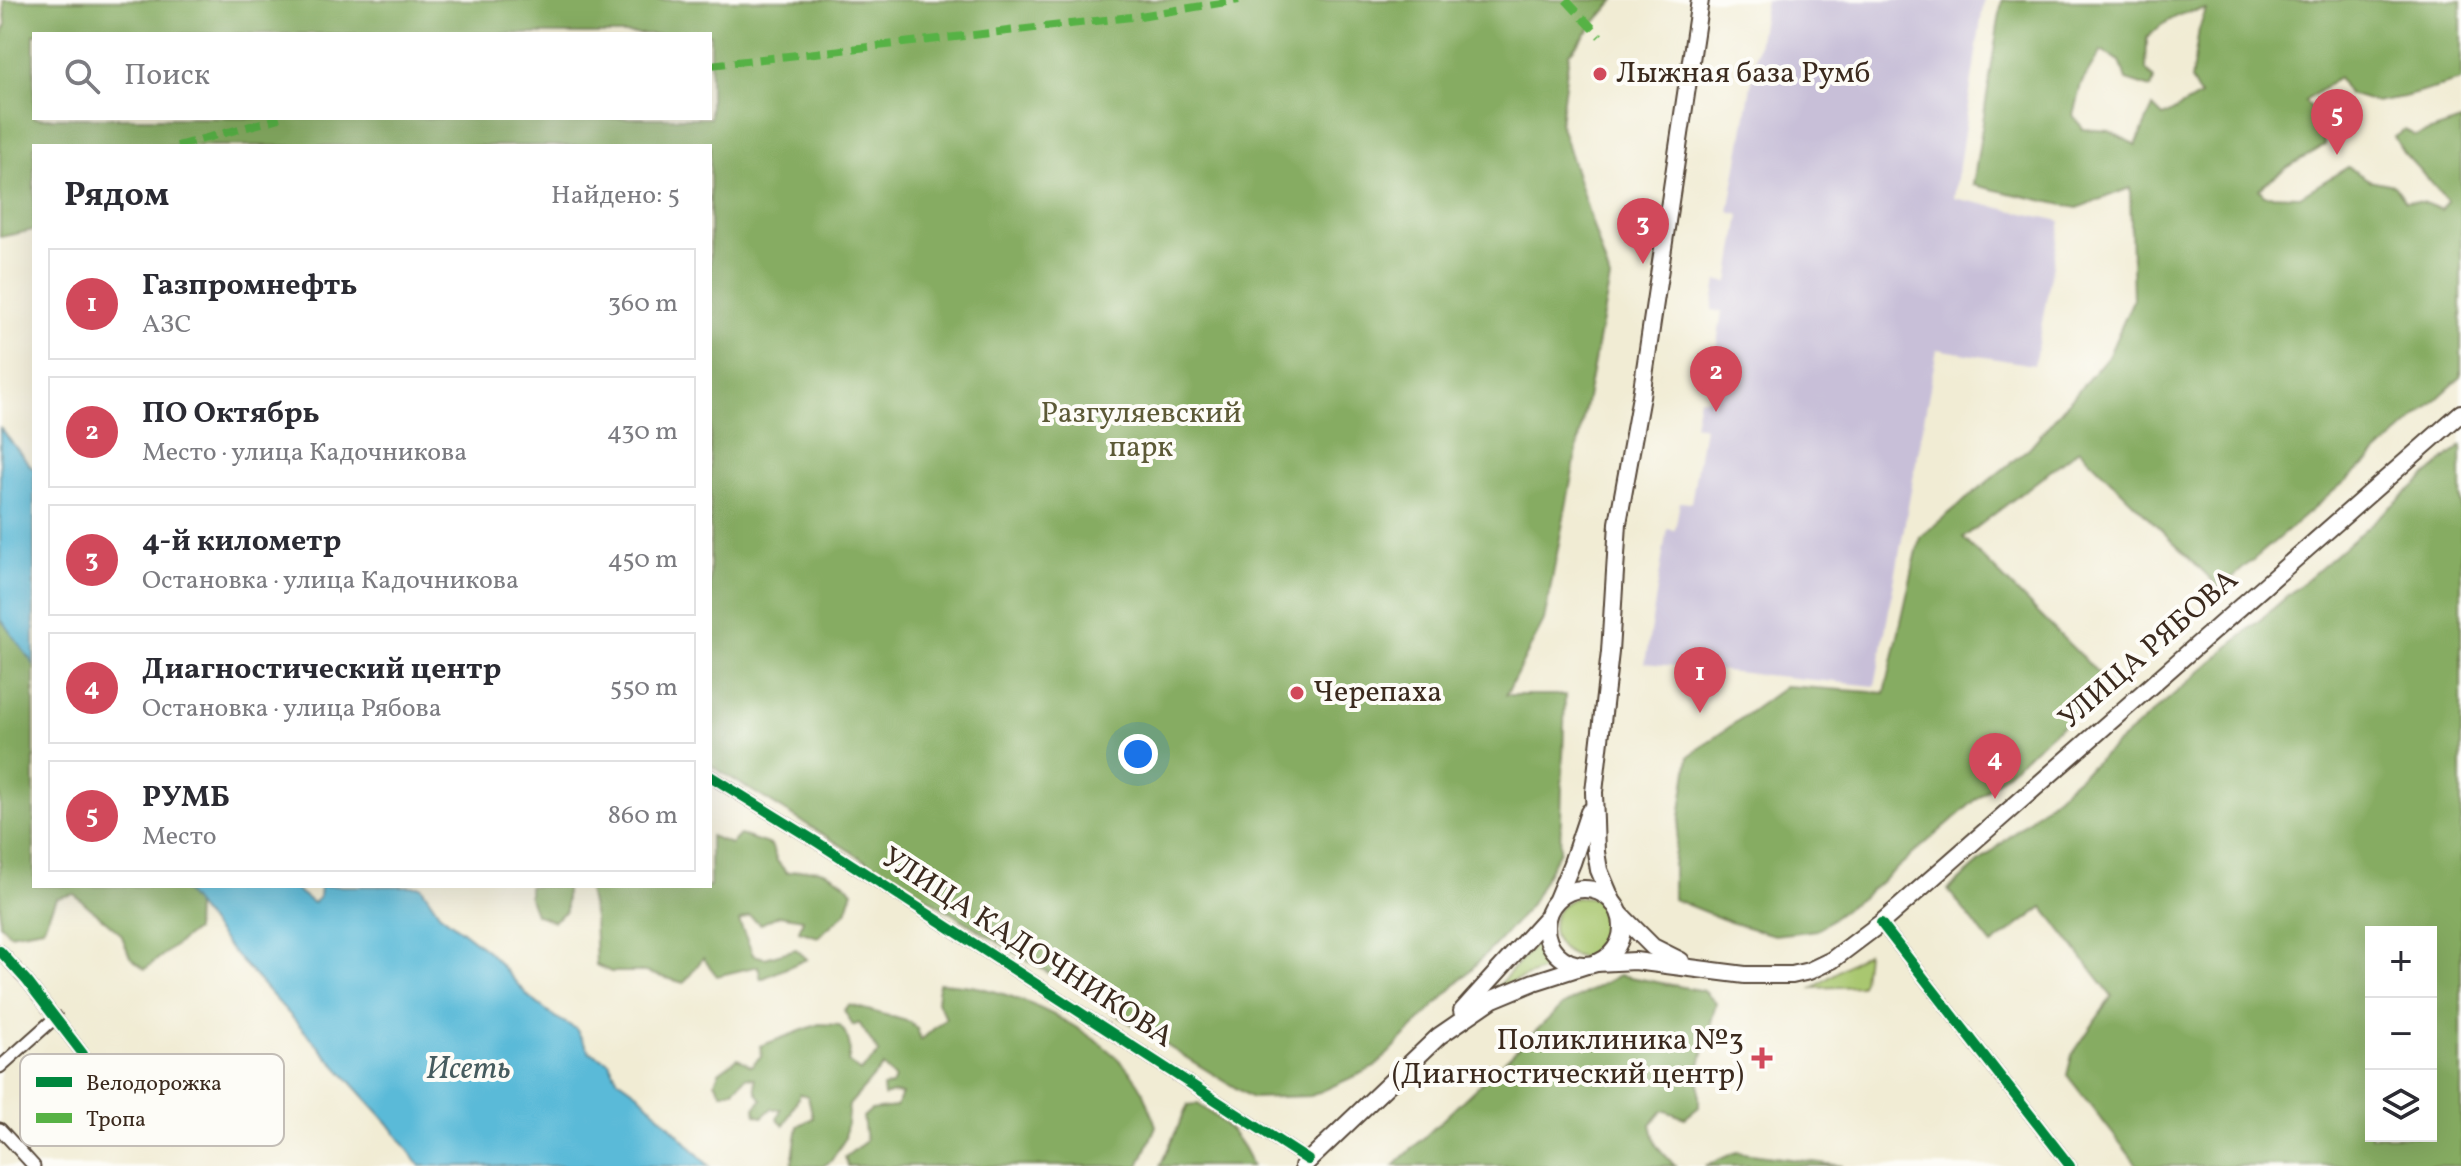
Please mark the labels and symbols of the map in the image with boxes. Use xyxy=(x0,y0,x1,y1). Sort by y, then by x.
place label: Лыжная база Румб xyxy=(1616,53,1870,95)
marker: Лыжная база Румб xyxy=(1591,65,1609,83)
pin: 5 xyxy=(2311,89,2363,155)
pin: 3 xyxy=(1617,198,1669,264)
pin: 2 xyxy=(1690,346,1742,412)
park label: Разгуляевский парк xyxy=(1040,393,1242,469)
street label: УЛИЦА РЯБОВА xyxy=(2050,560,2248,740)
pin: 1 xyxy=(1674,647,1726,713)
place label: Черепаха xyxy=(1313,672,1442,714)
marker: Черепаха xyxy=(1288,684,1306,702)
pin: 4 xyxy=(1969,733,2021,799)
your location xyxy=(1118,734,1158,774)
street label: УЛИЦА КАДОЧНИКОВА xyxy=(873,838,1181,1058)
place label: Поликлиника №3 (Диагностический центр) xyxy=(1392,1020,1744,1096)
marker: Поликлиника №3 (Диагностический центр) xyxy=(1751,1047,1773,1069)
water label: Исеть xyxy=(426,1048,510,1092)
legend xyxy=(20,1054,284,1146)
text: Велодорожка xyxy=(86,1069,222,1100)
text: Тропа xyxy=(86,1105,146,1136)

